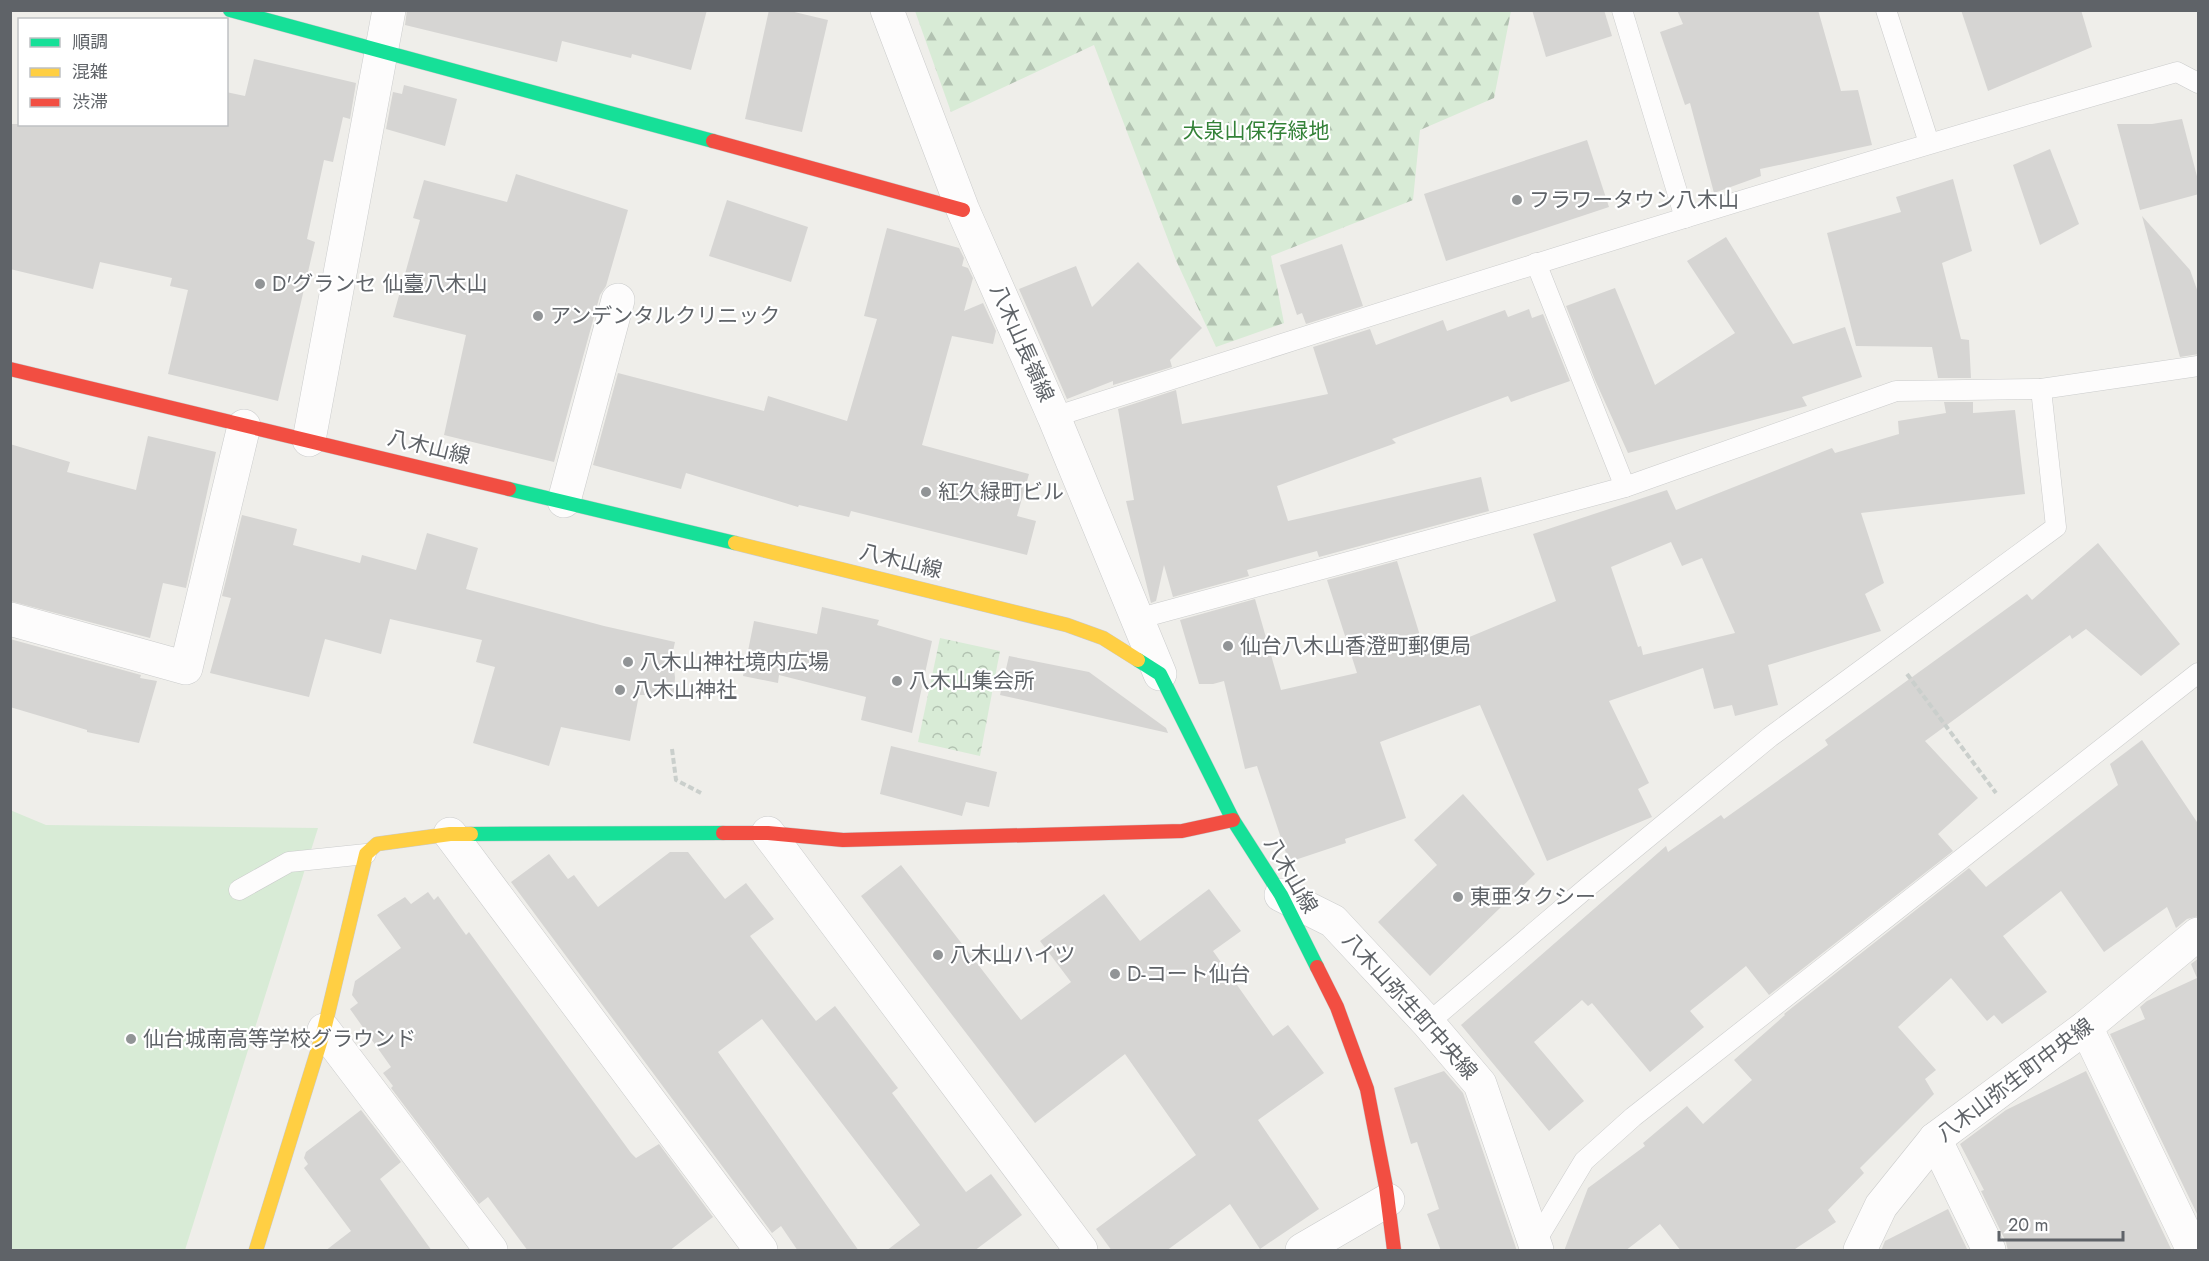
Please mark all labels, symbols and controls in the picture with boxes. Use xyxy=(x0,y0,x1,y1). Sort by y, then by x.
legend xyxy=(18,18,228,126)
text: 順調 xyxy=(72,29,108,55)
text: 混雑 xyxy=(72,59,108,85)
text: 渋滞 xyxy=(72,89,108,115)
park label: 大泉山保存緑地 xyxy=(1183,116,1330,146)
place label: フラワータウン八木山 xyxy=(1529,185,1739,215)
marker: フラワータウン八木山 xyxy=(1510,193,1524,207)
place label: D'グランセ 仙臺八木山 xyxy=(272,269,488,299)
marker: D'グランセ 仙臺八木山 xyxy=(253,277,267,291)
street label: 八木山長嶺線 xyxy=(983,279,1061,407)
place label: アンデンタルクリニック xyxy=(550,301,780,331)
marker: アンデンタルクリニック xyxy=(531,309,545,323)
street label: 八木山線 xyxy=(385,422,473,472)
place label: 紅久緑町ビル xyxy=(938,477,1064,507)
marker: 紅久緑町ビル xyxy=(919,485,933,499)
street label: 八木山線 xyxy=(857,536,945,586)
place label: 仙台八木山香澄町郵便局 xyxy=(1240,631,1471,661)
marker: 仙台八木山香澄町郵便局 xyxy=(1221,639,1235,653)
place label: 八木山神社境内広場 xyxy=(640,647,829,677)
marker: 八木山神社境内広場 xyxy=(621,655,635,669)
place label: 八木山集会所 xyxy=(909,666,1035,696)
marker: 八木山集会所 xyxy=(890,674,904,688)
place label: 八木山神社 xyxy=(632,675,737,705)
marker: 八木山神社 xyxy=(613,683,627,697)
street label: 八木山線 xyxy=(1257,831,1325,919)
place label: 東亜タクシー xyxy=(1470,882,1596,912)
marker: 東亜タクシー xyxy=(1451,890,1465,904)
street label: 八木山弥生町中央線 xyxy=(1336,926,1484,1086)
place label: 八木山ハイツ xyxy=(950,940,1076,970)
marker: 八木山ハイツ xyxy=(931,948,945,962)
place label: D-コート仙台 xyxy=(1127,959,1251,989)
marker: D-コート仙台 xyxy=(1108,967,1122,981)
street label: 八木山弥生町中央線 xyxy=(1931,1011,2099,1149)
place label: 仙台城南高等学校グラウンド xyxy=(143,1024,416,1054)
marker: 仙台城南高等学校グラウンド xyxy=(124,1032,138,1046)
scale bar xyxy=(1999,1204,2124,1242)
text: 20 m xyxy=(2008,1212,2048,1238)

